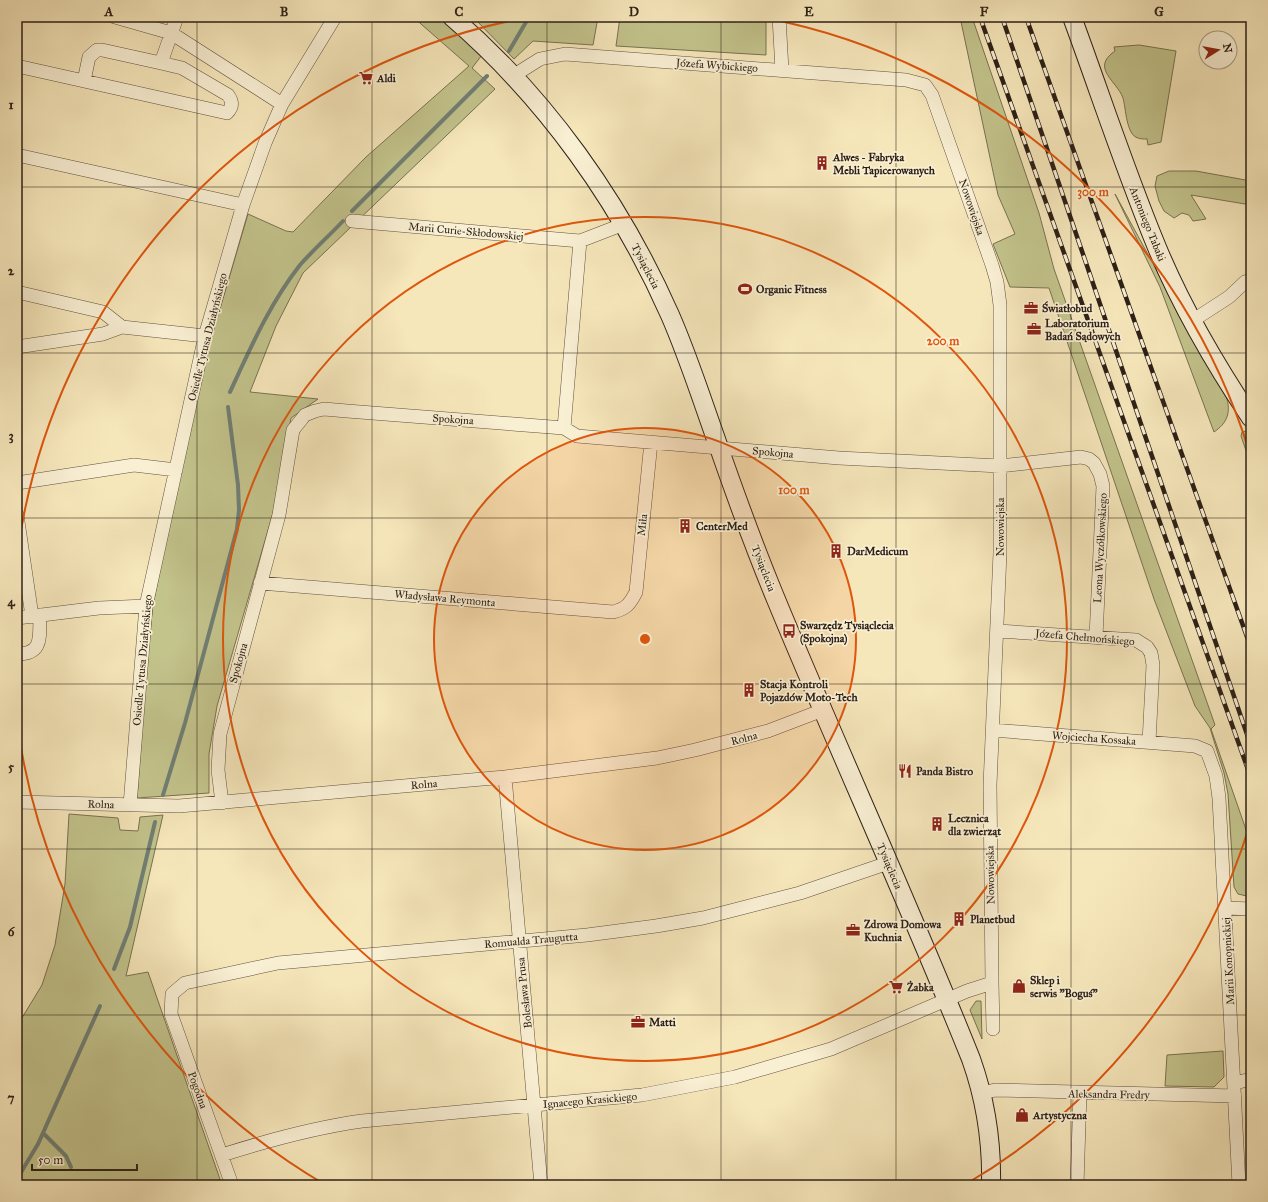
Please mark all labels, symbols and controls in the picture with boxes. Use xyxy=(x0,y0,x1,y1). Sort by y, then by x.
text: A xyxy=(104,4,114,20)
text: B xyxy=(280,4,289,20)
text: C xyxy=(455,4,464,20)
text: D xyxy=(629,4,639,20)
text: E xyxy=(804,4,814,20)
text: F xyxy=(980,4,989,20)
text: G xyxy=(1154,4,1164,20)
north arrow xyxy=(1198,30,1238,70)
text: N xyxy=(1220,42,1235,55)
street label: Józefa Wybickiego xyxy=(675,56,759,76)
supermarket icon: Aldi xyxy=(358,70,374,86)
place label: Aldi xyxy=(376,72,397,85)
text: 1 xyxy=(8,97,14,113)
place label: Alwes - Fabryka Mebli Tapicerowanych xyxy=(832,151,936,178)
building icon: Alwes - Fabryka Mebli Tapicerowanych xyxy=(814,155,830,171)
street label: Nowowiejska xyxy=(956,177,987,237)
street label: Antoniego Tabaki xyxy=(1126,184,1168,263)
text: 300 m xyxy=(1077,185,1110,200)
street label: Marii Curie-Skłodowskiej xyxy=(408,220,524,243)
street label: Tysiąclecia xyxy=(629,242,663,291)
text: 2 xyxy=(8,263,15,279)
street label: Osiedle Tytusa Działyńskiego xyxy=(185,271,230,403)
sports icon: Organic Fitness xyxy=(737,281,753,297)
place label: Organic Fitness xyxy=(756,283,827,296)
office icon: Światłobud xyxy=(1023,300,1039,316)
place label: Światłobud xyxy=(1042,301,1093,315)
place label: Laboratorium Badań Sądowych xyxy=(1045,317,1121,344)
office icon: Laboratorium Badań Sądowych xyxy=(1026,321,1042,337)
text: 200 m xyxy=(927,334,960,348)
street label: Spokojna xyxy=(432,412,474,427)
text: 3 xyxy=(8,428,14,444)
street label: Spokojna xyxy=(752,444,794,461)
text: 100 m xyxy=(778,483,811,497)
street label: Leona Wyczółkowskiego xyxy=(1091,492,1110,603)
street label: Nowowiejska xyxy=(994,497,1007,556)
street label: Miła xyxy=(635,513,650,537)
building icon: CenterMed xyxy=(677,518,693,534)
place label: CenterMed xyxy=(696,520,748,533)
street label: Tysiąclecia xyxy=(749,543,778,594)
building icon: DarMedicum xyxy=(828,543,844,559)
place label: DarMedicum xyxy=(847,545,909,558)
street label: Władysława Reymonta xyxy=(394,588,496,609)
text: 4 xyxy=(7,594,15,610)
street label: Osiedle Tytusa Działyńskiego xyxy=(130,594,155,726)
place label: Swarzędz Tysiąclecia (Spokojna) xyxy=(800,619,894,646)
bus stop icon: Swarzędz Tysiąclecia (Spokojna) xyxy=(781,623,797,639)
street label: Józefa Chełmońskiego xyxy=(1034,627,1135,649)
centre of rings xyxy=(638,632,652,646)
street label: Spokojna xyxy=(227,641,251,685)
place label: Stacja Kontroli Pojazdów Moto-Tech xyxy=(760,678,858,705)
building icon: Stacja Kontroli Pojazdów Moto-Tech xyxy=(741,682,757,698)
street label: Rolna xyxy=(730,729,759,748)
street label: Wojciecha Kossaka xyxy=(1052,729,1137,748)
text: 5 xyxy=(8,759,15,775)
restaurant icon: Panda Bistro xyxy=(897,763,913,779)
place label: Panda Bistro xyxy=(916,765,973,778)
street label: Rolna xyxy=(410,777,438,792)
street label: Rolna xyxy=(87,798,115,811)
place label: Lecznica dla zwierząt xyxy=(948,812,1001,838)
building icon: Lecznica dla zwierząt xyxy=(929,816,945,832)
street label: Tysiąclecia xyxy=(874,841,905,892)
street label: Nowowiejska xyxy=(983,845,998,904)
building icon: Planetbud xyxy=(951,911,967,927)
place label: Planetbud xyxy=(970,913,1016,926)
street label: Marii Konopnickiej xyxy=(1220,917,1237,1005)
place label: Zdrowa Domowa Kuchnia xyxy=(864,918,941,944)
office icon: Zdrowa Domowa Kuchnia xyxy=(845,922,861,938)
text: 6 xyxy=(8,924,16,940)
street label: Romualda Traugutta xyxy=(484,930,579,951)
street label: Bolesława Prusa xyxy=(514,957,535,1029)
place label: Sklep i serwis "Boguś" xyxy=(1030,974,1099,1000)
shop icon: Sklep i serwis "Boguś" xyxy=(1011,978,1027,994)
supermarket icon: Żabka xyxy=(888,979,904,995)
place label: Żabka xyxy=(907,980,934,994)
office icon: Matti xyxy=(630,1014,646,1030)
place label: Matti xyxy=(649,1016,677,1029)
street label: Pogodna xyxy=(185,1070,210,1111)
street label: Aleksandra Fredry xyxy=(1067,1087,1151,1102)
text: 7 xyxy=(8,1090,15,1106)
street label: Ignacego Krasickiego xyxy=(543,1090,638,1111)
shop icon: Artystyczna xyxy=(1014,1107,1030,1123)
place label: Artystyczna xyxy=(1032,1109,1087,1123)
scale bar xyxy=(32,1146,137,1172)
text: 50 m xyxy=(38,1153,63,1167)

